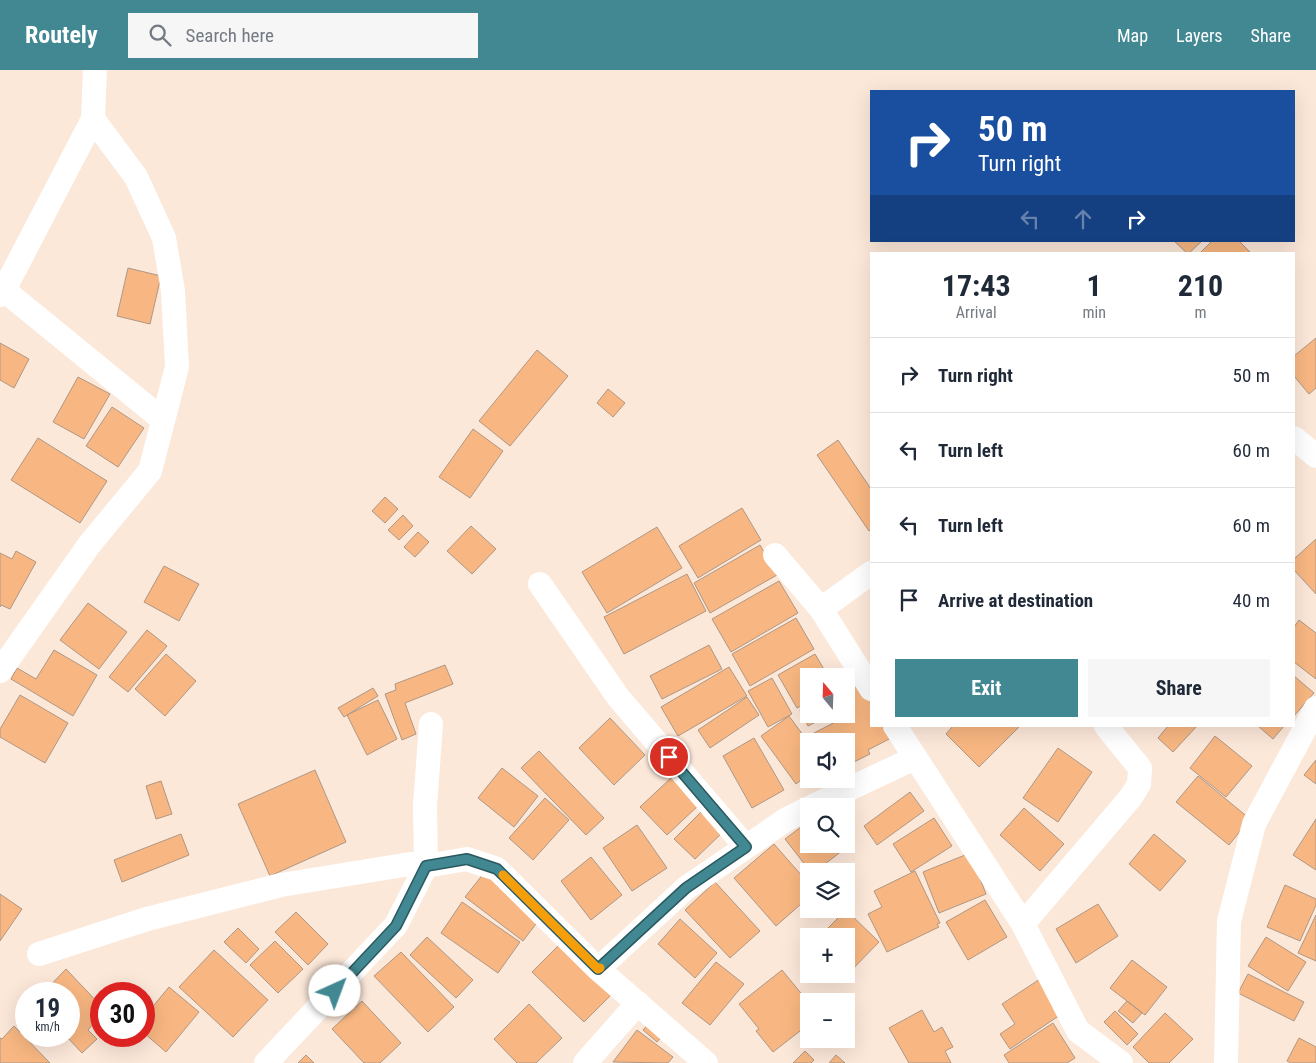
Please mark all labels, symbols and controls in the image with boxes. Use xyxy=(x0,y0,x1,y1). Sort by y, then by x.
search box xyxy=(128,13,478,58)
text: Routely xyxy=(25,21,98,49)
icon: search xyxy=(146,21,174,49)
text: Search here xyxy=(186,24,274,47)
text: Map xyxy=(1117,25,1148,46)
text: Layers xyxy=(1176,25,1223,46)
text: Share xyxy=(1251,25,1291,46)
text: 50 m xyxy=(978,109,1047,150)
icon: right xyxy=(895,110,960,175)
text: Turn right xyxy=(978,151,1061,176)
icon: left xyxy=(1016,205,1044,233)
icon: ahead xyxy=(1069,205,1097,233)
icon: right xyxy=(1122,205,1150,233)
text: 17:43 xyxy=(942,268,1011,303)
text: 1 xyxy=(1087,268,1102,303)
text: 210 xyxy=(1178,268,1223,303)
text: Arrival xyxy=(956,303,997,322)
text: min xyxy=(1082,303,1106,322)
text: m xyxy=(1194,303,1206,322)
icon: right xyxy=(895,361,923,389)
text: Turn right xyxy=(938,364,1013,387)
text: 50 m xyxy=(1233,364,1270,387)
icon: left xyxy=(895,436,923,464)
text: Turn left xyxy=(938,439,1003,462)
text: 60 m xyxy=(1233,439,1270,462)
icon: left xyxy=(895,511,923,539)
text: Turn left xyxy=(938,514,1003,537)
text: 60 m xyxy=(1233,514,1270,537)
icon: arrive xyxy=(895,586,923,614)
text: Arrive at destination xyxy=(938,589,1093,612)
text: 40 m xyxy=(1233,589,1270,612)
button: Exit xyxy=(895,659,1078,717)
button: Share xyxy=(1088,659,1270,717)
north arrow xyxy=(800,668,855,722)
map controls xyxy=(800,668,855,1048)
button: sound xyxy=(800,733,855,788)
pin xyxy=(648,736,690,778)
icon: arrive xyxy=(655,743,683,771)
button: search xyxy=(800,798,855,853)
button: layers xyxy=(800,863,855,918)
button: + xyxy=(800,928,855,983)
position arrow xyxy=(308,964,360,1016)
speed limit sign: 30 xyxy=(90,982,155,1047)
button: − xyxy=(800,993,855,1048)
text: 19 xyxy=(35,994,60,1023)
text: km/h xyxy=(35,1020,60,1034)

